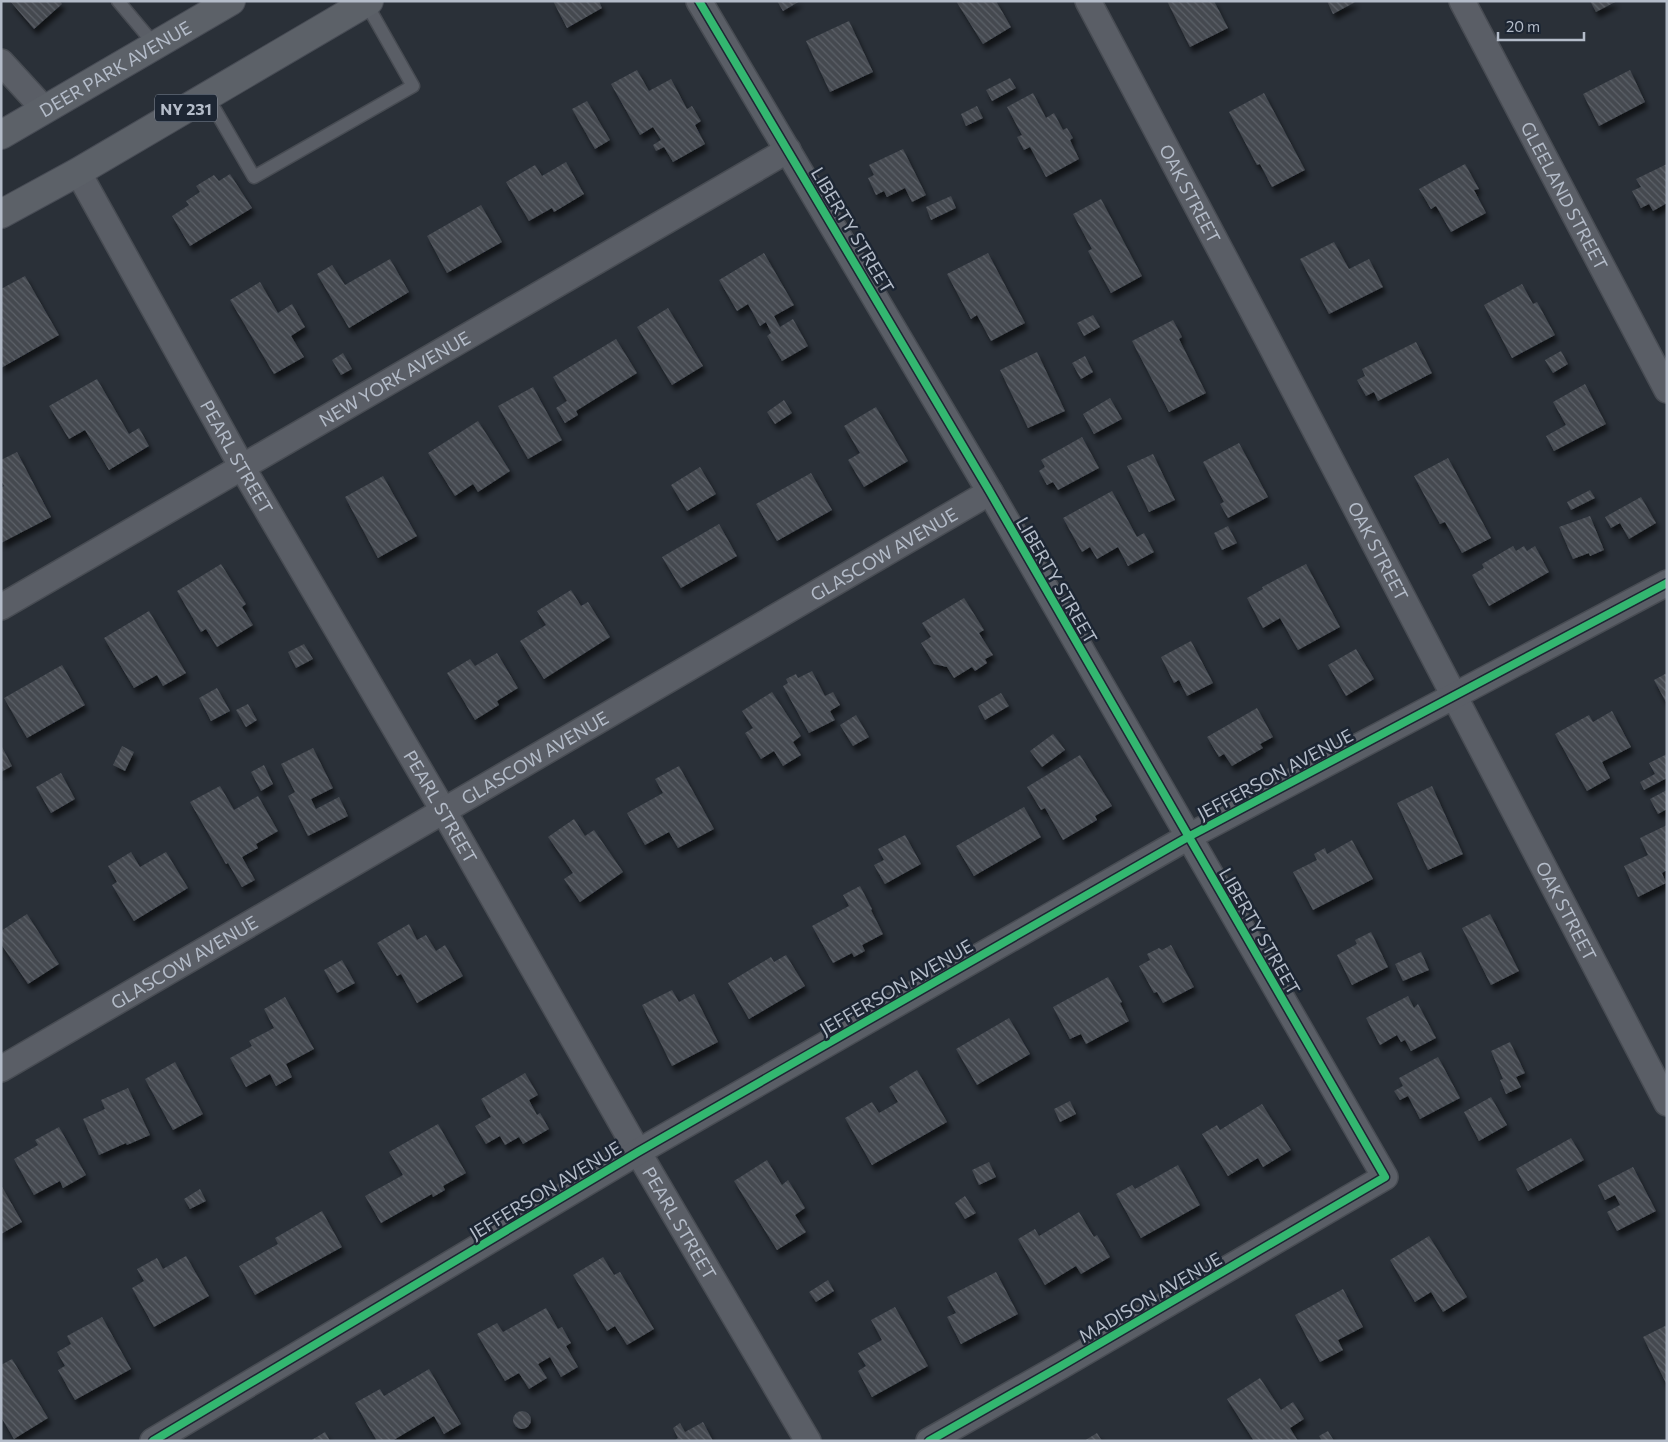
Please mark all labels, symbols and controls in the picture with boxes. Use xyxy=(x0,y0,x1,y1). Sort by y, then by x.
scale bar xyxy=(1498,10,1584,42)
street label: DEER PARK AVENUE xyxy=(35,16,195,121)
text: 20 m xyxy=(1506,17,1540,35)
road number: NY 231 xyxy=(155,95,217,122)
street label: GLEELAND STREET xyxy=(1516,118,1613,274)
street label: OAK STREET xyxy=(1155,140,1226,247)
street label: LIBERTY STREET xyxy=(807,163,899,297)
street label: NEW YORK AVENUE xyxy=(315,326,474,431)
street label: PEARL STREET xyxy=(196,396,278,517)
street label: OAK STREET xyxy=(1343,498,1413,604)
street label: GLASCOW AVENUE xyxy=(806,503,961,605)
street label: LIBERTY STREET xyxy=(1012,513,1102,647)
street label: GLASCOW AVENUE xyxy=(457,706,612,809)
street label: JEFFERSON AVENUE xyxy=(1193,724,1357,824)
street label: PEARL STREET xyxy=(399,746,482,867)
street label: OAK STREET xyxy=(1532,857,1602,964)
street label: LIBERTY STREET xyxy=(1215,864,1305,998)
street label: GLASCOW AVENUE xyxy=(107,911,262,1014)
street label: JEFFERSON AVENUE xyxy=(816,934,976,1040)
street label: JEFFERSON AVENUE xyxy=(465,1136,625,1244)
street label: PEARL STREET xyxy=(638,1163,721,1283)
street label: MADISON AVENUE xyxy=(1074,1247,1226,1347)

